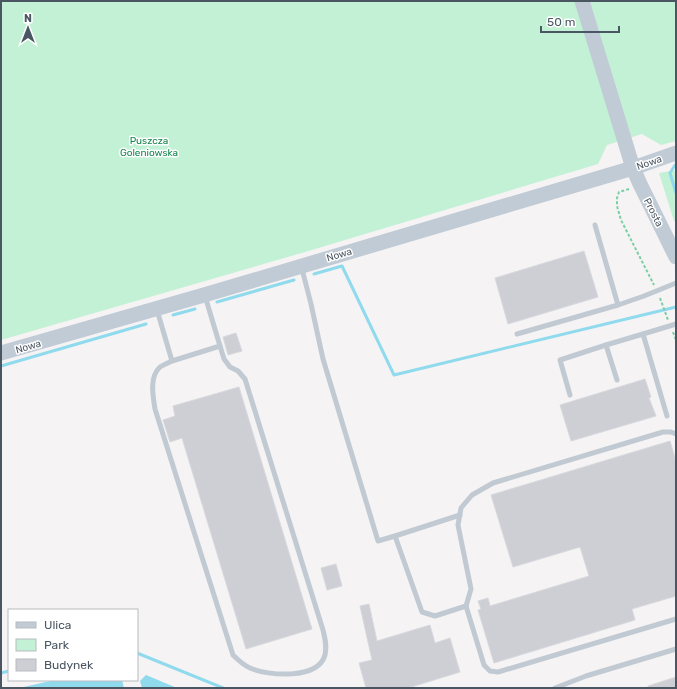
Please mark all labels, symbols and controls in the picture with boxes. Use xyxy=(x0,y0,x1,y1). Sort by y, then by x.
north arrow xyxy=(8,8,48,48)
scale bar xyxy=(541,8,619,34)
text: N xyxy=(24,12,32,25)
text: 50 m xyxy=(547,15,575,29)
park label: Puszcza Goleniowska xyxy=(120,135,178,159)
street label: Nowa xyxy=(635,153,664,173)
street label: Prosta xyxy=(641,196,665,229)
street label: Nowa xyxy=(325,245,353,264)
street label: Nowa xyxy=(14,338,42,356)
legend xyxy=(8,609,138,681)
text: Ulica xyxy=(44,618,71,632)
text: Park xyxy=(44,638,70,652)
text: Budynek xyxy=(44,658,94,672)

